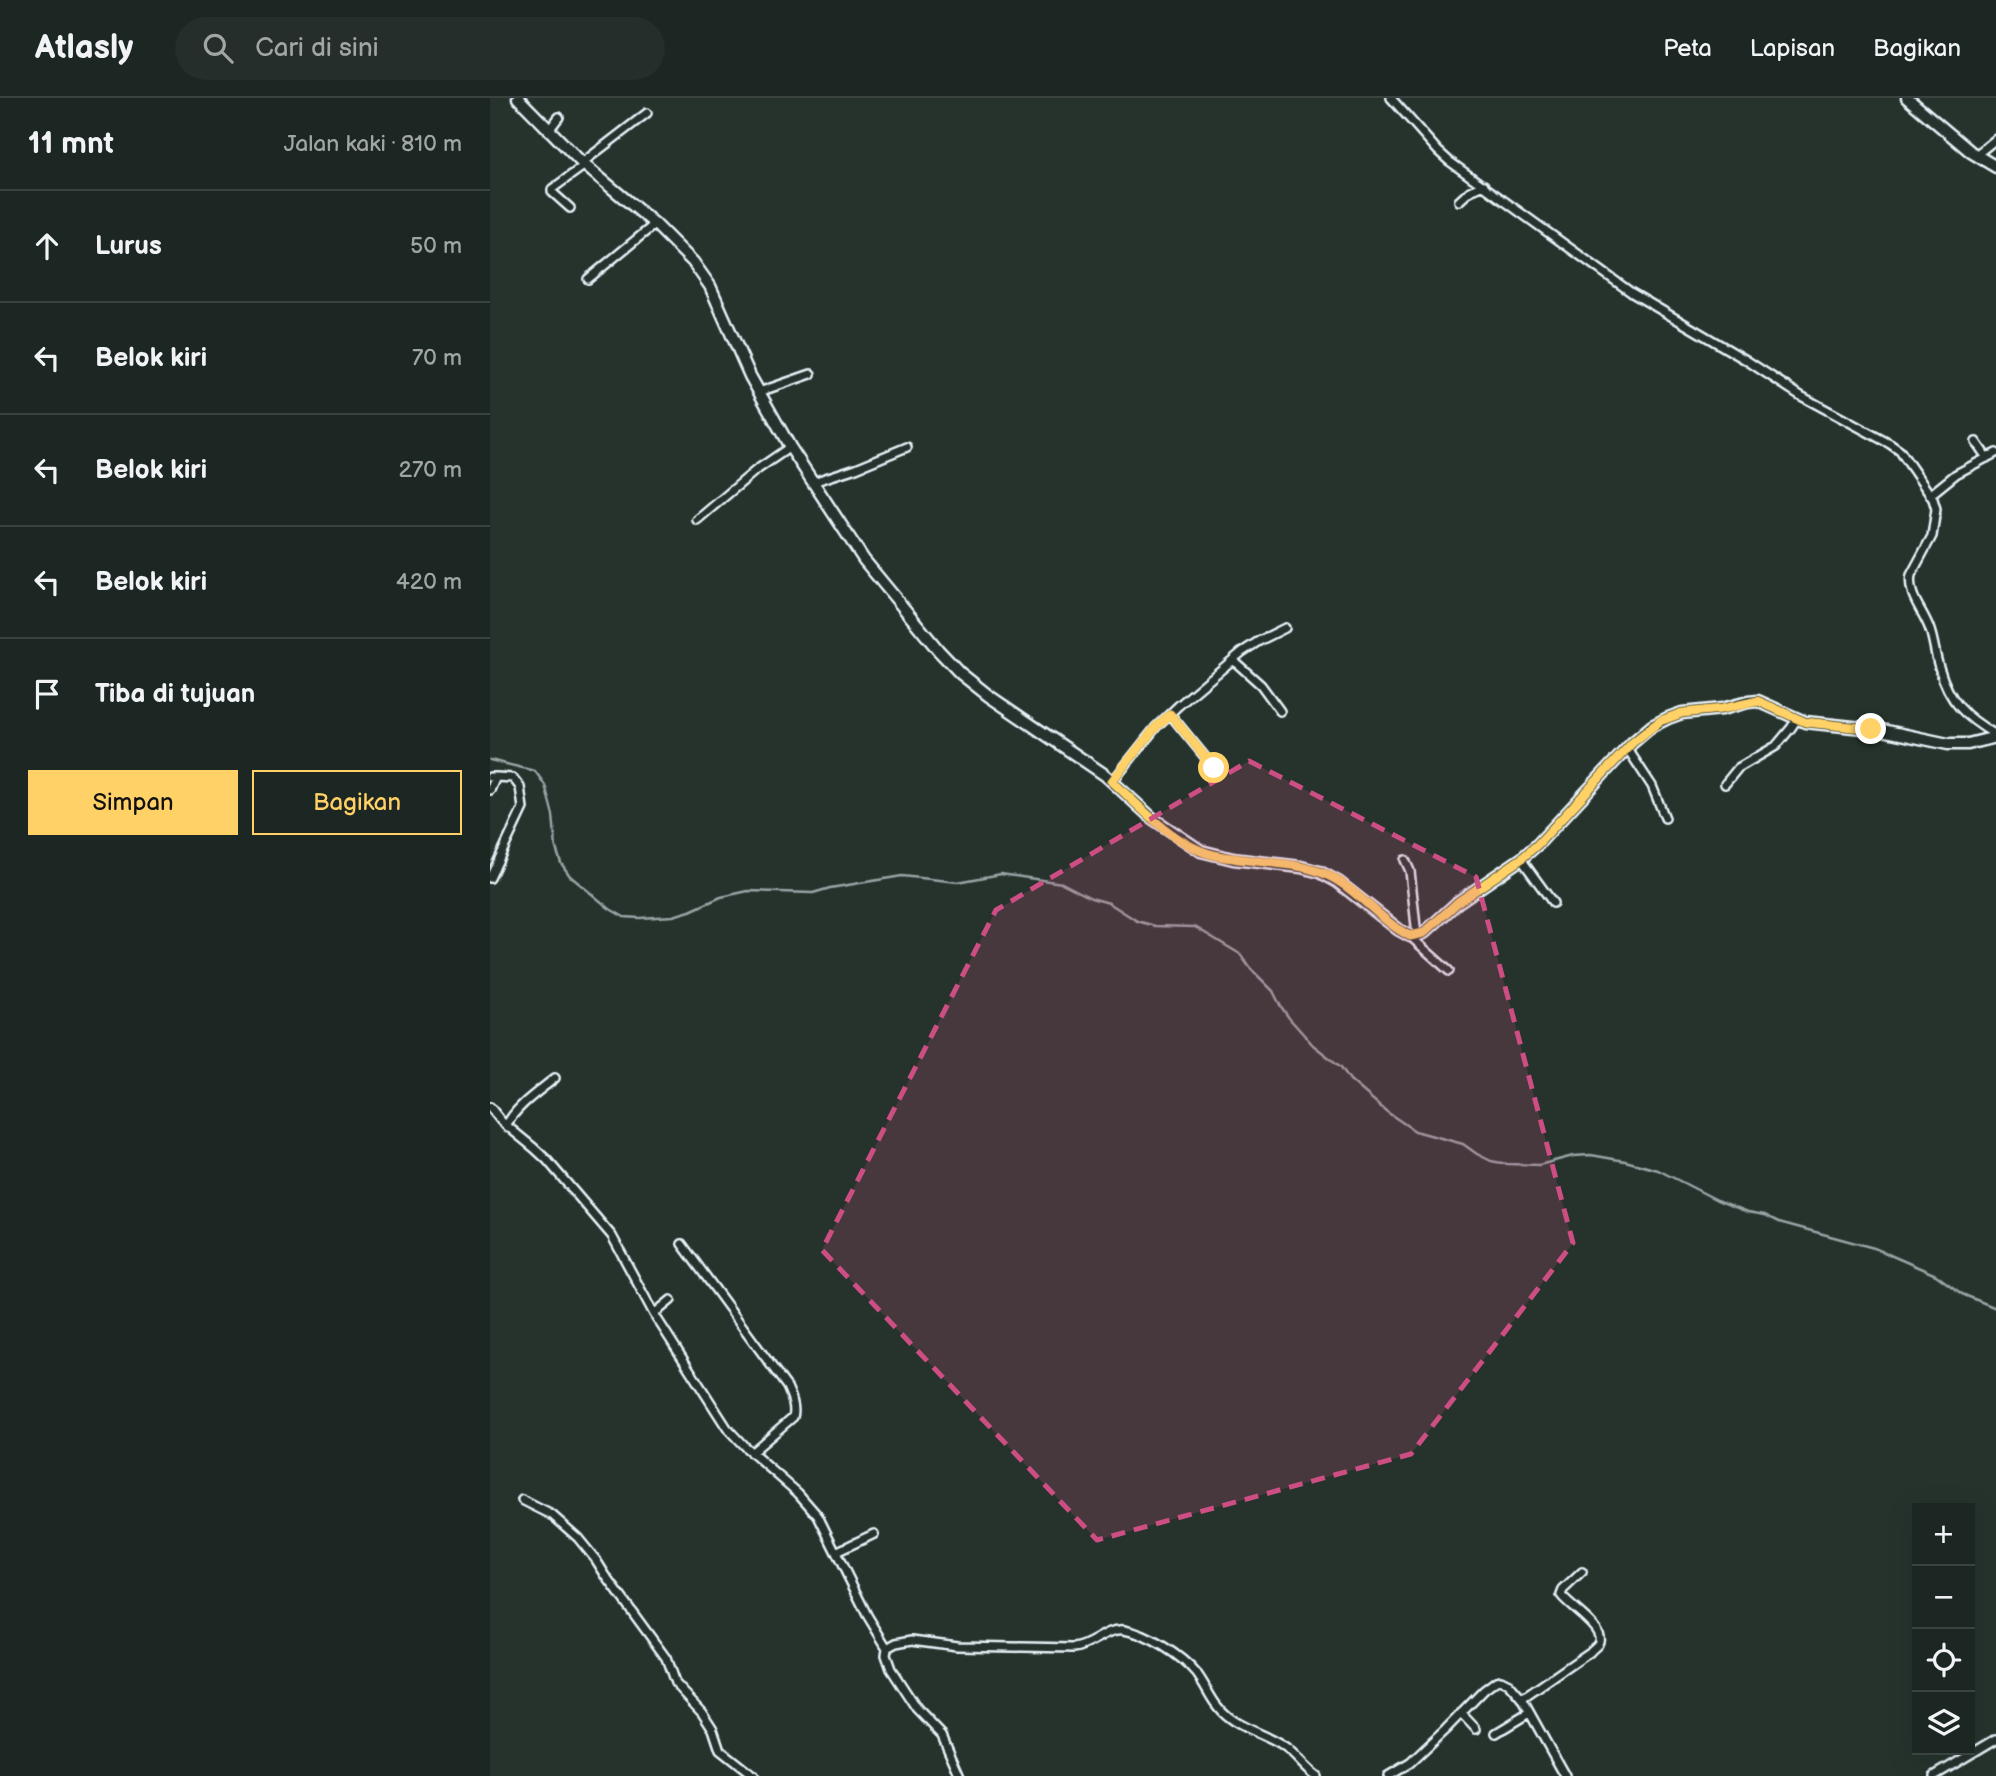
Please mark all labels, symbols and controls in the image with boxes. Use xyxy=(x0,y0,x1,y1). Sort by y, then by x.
search box xyxy=(175,17,665,80)
text: Atlasly xyxy=(35,28,133,68)
icon: search xyxy=(199,29,237,67)
text: Cari di sini xyxy=(255,33,379,64)
text: Peta xyxy=(1663,34,1712,63)
text: Lapisan xyxy=(1750,34,1835,63)
text: Bagikan xyxy=(1873,34,1961,63)
text: 11 mnt xyxy=(28,126,114,162)
text: Jalan kaki · 810 m xyxy=(284,130,462,158)
icon: ahead xyxy=(28,227,66,265)
text: Lurus xyxy=(95,231,162,262)
text: 50 m xyxy=(410,232,462,260)
icon: left xyxy=(28,339,66,377)
text: Belok kiri xyxy=(95,343,207,374)
text: 70 m xyxy=(412,344,462,372)
icon: left xyxy=(28,451,66,489)
text: Belok kiri xyxy=(95,455,207,486)
text: 270 m xyxy=(398,456,462,484)
icon: left xyxy=(28,563,66,601)
text: Belok kiri xyxy=(95,567,207,598)
text: 420 m xyxy=(396,568,462,596)
icon: arrive xyxy=(28,675,66,713)
text: Tiba di tujuan xyxy=(95,679,255,710)
route end xyxy=(1855,713,1886,744)
route start xyxy=(1198,752,1229,783)
button: Simpan xyxy=(28,770,238,835)
button: Bagikan xyxy=(252,770,462,835)
map controls xyxy=(1912,1503,1975,1755)
button: + xyxy=(1912,1503,1975,1566)
button: − xyxy=(1912,1566,1975,1629)
button: locate xyxy=(1912,1629,1975,1692)
button: layers xyxy=(1912,1692,1975,1755)

